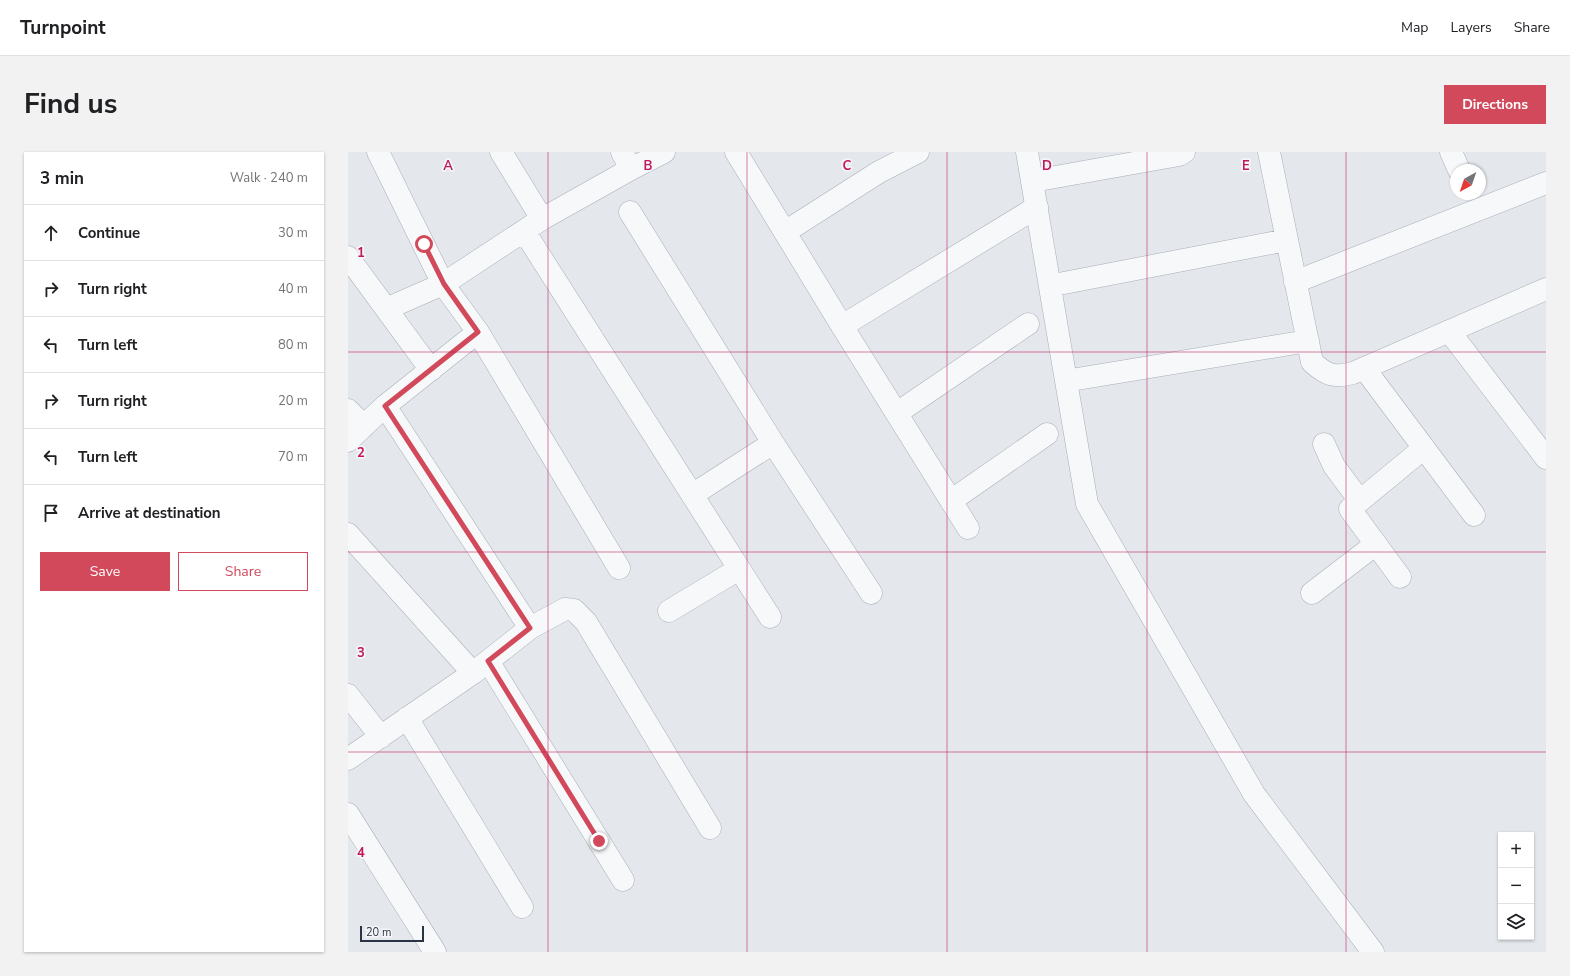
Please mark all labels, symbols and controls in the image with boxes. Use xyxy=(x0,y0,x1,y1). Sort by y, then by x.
text: Turnpoint xyxy=(20,15,106,41)
text: Map xyxy=(1401,18,1428,37)
text: Layers xyxy=(1450,18,1492,37)
text: Share xyxy=(1514,18,1550,37)
text: Find us xyxy=(24,85,118,123)
button: Directions xyxy=(1444,85,1546,124)
text: A xyxy=(443,157,453,175)
text: B xyxy=(644,157,653,175)
text: C xyxy=(843,157,852,175)
text: D xyxy=(1042,157,1052,175)
text: E xyxy=(1242,157,1250,175)
north arrow xyxy=(1450,164,1486,200)
text: 3 min xyxy=(40,167,84,190)
text: Walk · 240 m xyxy=(230,169,308,187)
icon: ahead xyxy=(40,222,62,244)
text: Continue xyxy=(78,223,140,243)
text: 30 m xyxy=(278,224,308,242)
route start xyxy=(415,235,433,253)
text: 1 xyxy=(357,244,365,262)
icon: right xyxy=(40,278,62,300)
text: Turn right xyxy=(78,279,147,299)
text: 40 m xyxy=(278,280,308,298)
icon: left xyxy=(40,334,62,356)
text: Turn left xyxy=(78,335,137,355)
text: 80 m xyxy=(278,336,308,354)
icon: right xyxy=(40,390,62,412)
text: Turn right xyxy=(78,391,147,411)
text: 20 m xyxy=(278,392,308,410)
text: 2 xyxy=(357,444,365,462)
icon: left xyxy=(40,446,62,468)
text: Turn left xyxy=(78,447,137,467)
text: 70 m xyxy=(278,448,308,466)
icon: arrive xyxy=(40,502,62,524)
text: Arrive at destination xyxy=(78,503,221,523)
button: Save xyxy=(40,552,170,591)
button: Share xyxy=(178,552,308,591)
text: 3 xyxy=(357,644,365,662)
route end xyxy=(590,832,608,850)
map controls xyxy=(1498,832,1534,940)
button: + xyxy=(1498,832,1534,868)
text: 4 xyxy=(357,844,365,862)
button: − xyxy=(1498,868,1534,904)
button: layers xyxy=(1498,904,1534,940)
scale bar xyxy=(360,924,424,943)
text: 20 m xyxy=(366,925,391,940)

